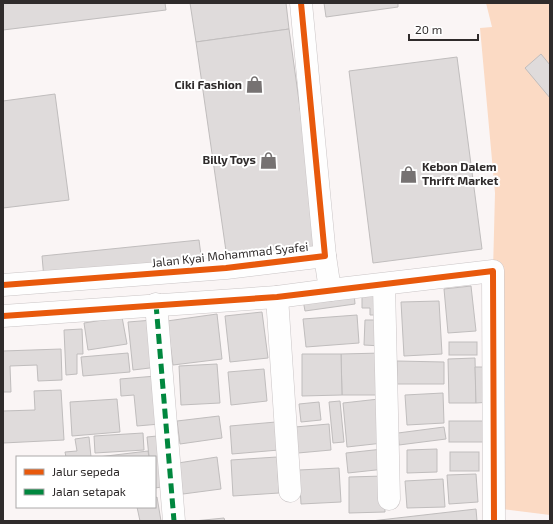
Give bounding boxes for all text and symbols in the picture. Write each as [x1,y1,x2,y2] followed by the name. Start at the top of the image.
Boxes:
[409,16,478,42] scale bar
[415,22,442,36] text: 20 m
[245,75,265,95] shop icon: Ciki Fashion
[175,77,242,91] place label: Ciki Fashion
[259,150,279,170] shop icon: Billy Toys
[202,152,256,167] place label: Billy Toys
[422,159,498,187] place label: Kebon Dalem Thrift Market
[399,164,419,184] shop icon: Kebon Dalem Thrift Market
[151,239,309,269] street label: Jalan Kyai Mohammad Syafei
[16,456,156,508] legend
[52,464,120,478] text: Jalur sepeda
[52,484,126,498] text: Jalan setapak

